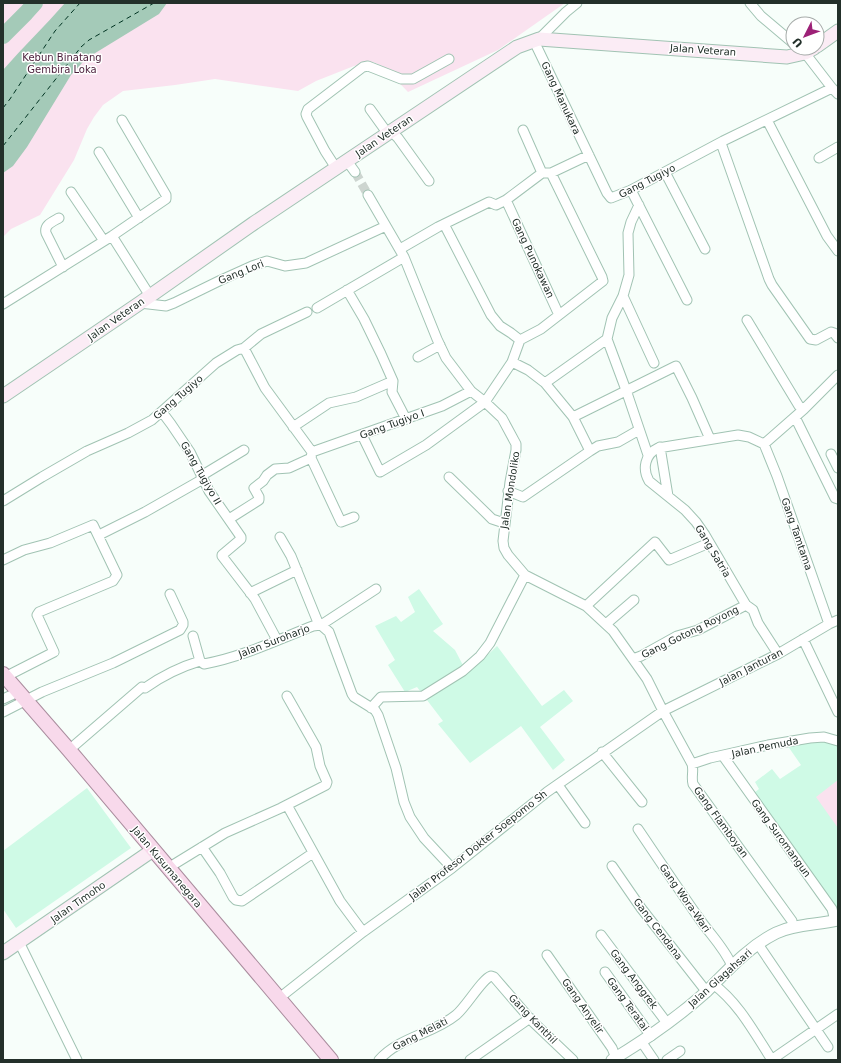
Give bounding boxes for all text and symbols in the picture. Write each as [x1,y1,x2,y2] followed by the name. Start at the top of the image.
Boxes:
[785,16,825,56] north arrow
[790,35,806,50] text: U
[669,42,736,58] street label: Jalan Veteran
[22,52,102,75] park label: Kebun Binatang Gembira Loka
[539,60,583,136] street label: Gang Manukara
[353,113,415,160] street label: Jalan Veteran
[617,162,677,200] street label: Gang Tugiyo
[510,216,556,300] street label: Gang Punokawan
[217,258,265,286] street label: Gang Lori
[85,295,146,343] street label: Jalan Veteran
[151,373,205,421] street label: Gang Tugiyo
[358,407,426,441] street label: Gang Tugiyo I
[179,440,223,506] street label: Gang Tugiyo II
[498,451,522,530] street label: Jalan Mondoliko
[779,496,815,572] street label: Gang Tamtama
[693,523,733,579] street label: Gang Satria
[640,604,740,660] street label: Gang Gotong Royong
[236,622,311,660] street label: Jalan Suroharjo
[717,646,785,688] street label: Jalan Janturan
[730,735,799,760] street label: Jalan Pemuda
[692,784,750,860] street label: Gang Flamboyan
[406,788,549,903] street label: Jalan Profesor Dokter Soepomo Sh
[749,797,813,879] street label: Gang Suromangun
[129,823,204,910] street label: Jalan Kusumanegara
[657,862,713,934] street label: Gang Wora-Wari
[48,879,108,926] street label: Jalan Timoho
[631,896,685,962] street label: Gang Cendana
[608,947,660,1011] street label: Gang Anggrek
[685,947,754,1010] street label: Jalan Glagahsari
[605,975,651,1033] street label: Gang Teratai
[560,976,607,1036] street label: Gang Anyelir
[507,992,559,1046] street label: Gang Kanthil
[391,1015,449,1053] street label: Gang Melati

